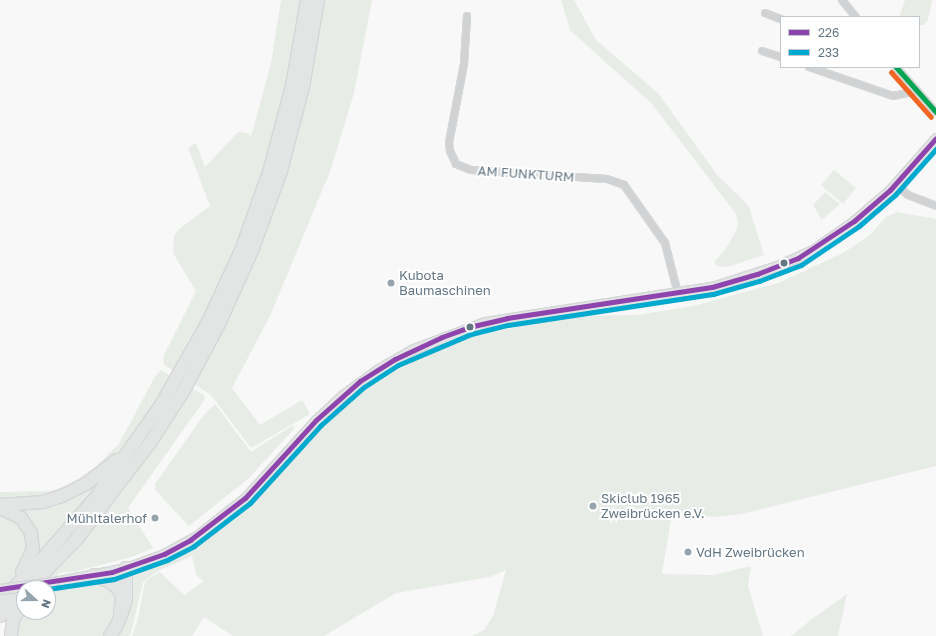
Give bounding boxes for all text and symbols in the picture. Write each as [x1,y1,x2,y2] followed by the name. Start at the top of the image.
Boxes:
[780,16,920,68] legend
[818,25,839,40] text: 226
[818,45,839,60] text: 233
[477,163,575,185] street label: AM FUNKTURM
[779,258,789,268] unlabelled marker
[399,268,491,299] place label: Kubota Baumaschinen
[386,278,396,288] marker: Kubota Baumaschinen
[465,322,475,332] unlabelled marker
[601,491,705,522] place label: Skiclub 1965 Zweibrücken e.V.
[588,501,598,511] marker: Skiclub 1965 Zweibrücken e.V.
[66,510,147,526] place label: Mühltalerhof
[150,513,160,523] marker: Mühltalerhof
[696,544,805,560] place label: VdH Zweibrücken
[683,547,693,557] marker: VdH Zweibrücken
[16,580,56,620] north arrow
[39,598,54,610] text: N

